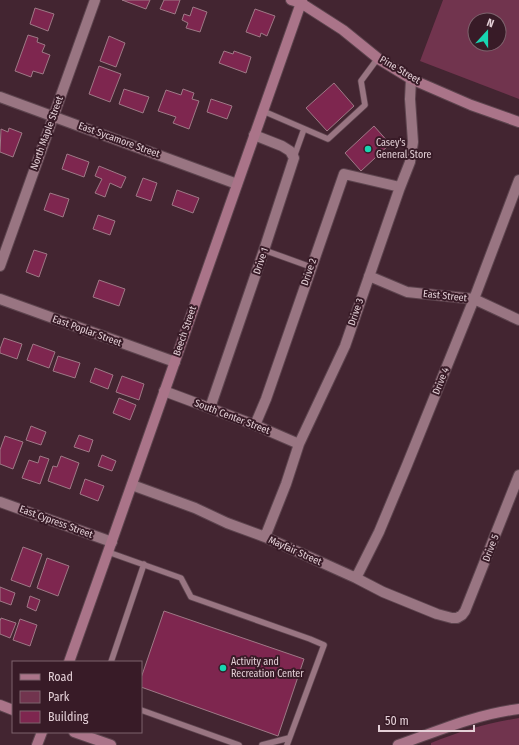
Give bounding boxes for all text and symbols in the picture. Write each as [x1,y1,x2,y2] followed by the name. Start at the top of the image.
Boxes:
[467,12,507,52] north arrow
[485,16,496,30] text: N
[378,54,423,87] street label: Pine Street
[28,94,66,171] street label: North Maple Street
[77,120,162,161] street label: East Sycamore Street
[376,137,431,161] place label: Casey's General Store
[363,144,373,154] marker: Casey's General Store
[251,246,271,276] street label: Drive 1
[299,256,319,287] street label: Drive 2
[423,288,468,304] street label: East Street
[346,296,366,327] street label: Drive 3
[171,304,199,357] street label: Beech Street
[51,313,124,349] street label: East Poplar Street
[430,365,452,396] street label: Drive 4
[193,397,272,437] street label: South Center Street
[18,503,95,541] street label: East Cypress Street
[480,532,502,563] street label: Drive 5
[267,534,324,568] street label: Mayfair Street
[231,656,304,680] place label: Activity and Recreation Center
[12,661,142,733] legend
[218,663,228,673] marker: Activity and Recreation Center
[48,670,73,684] text: Road
[48,690,70,704] text: Park
[379,707,474,733] scale bar
[48,710,89,724] text: Building
[385,714,409,728] text: 50 m

